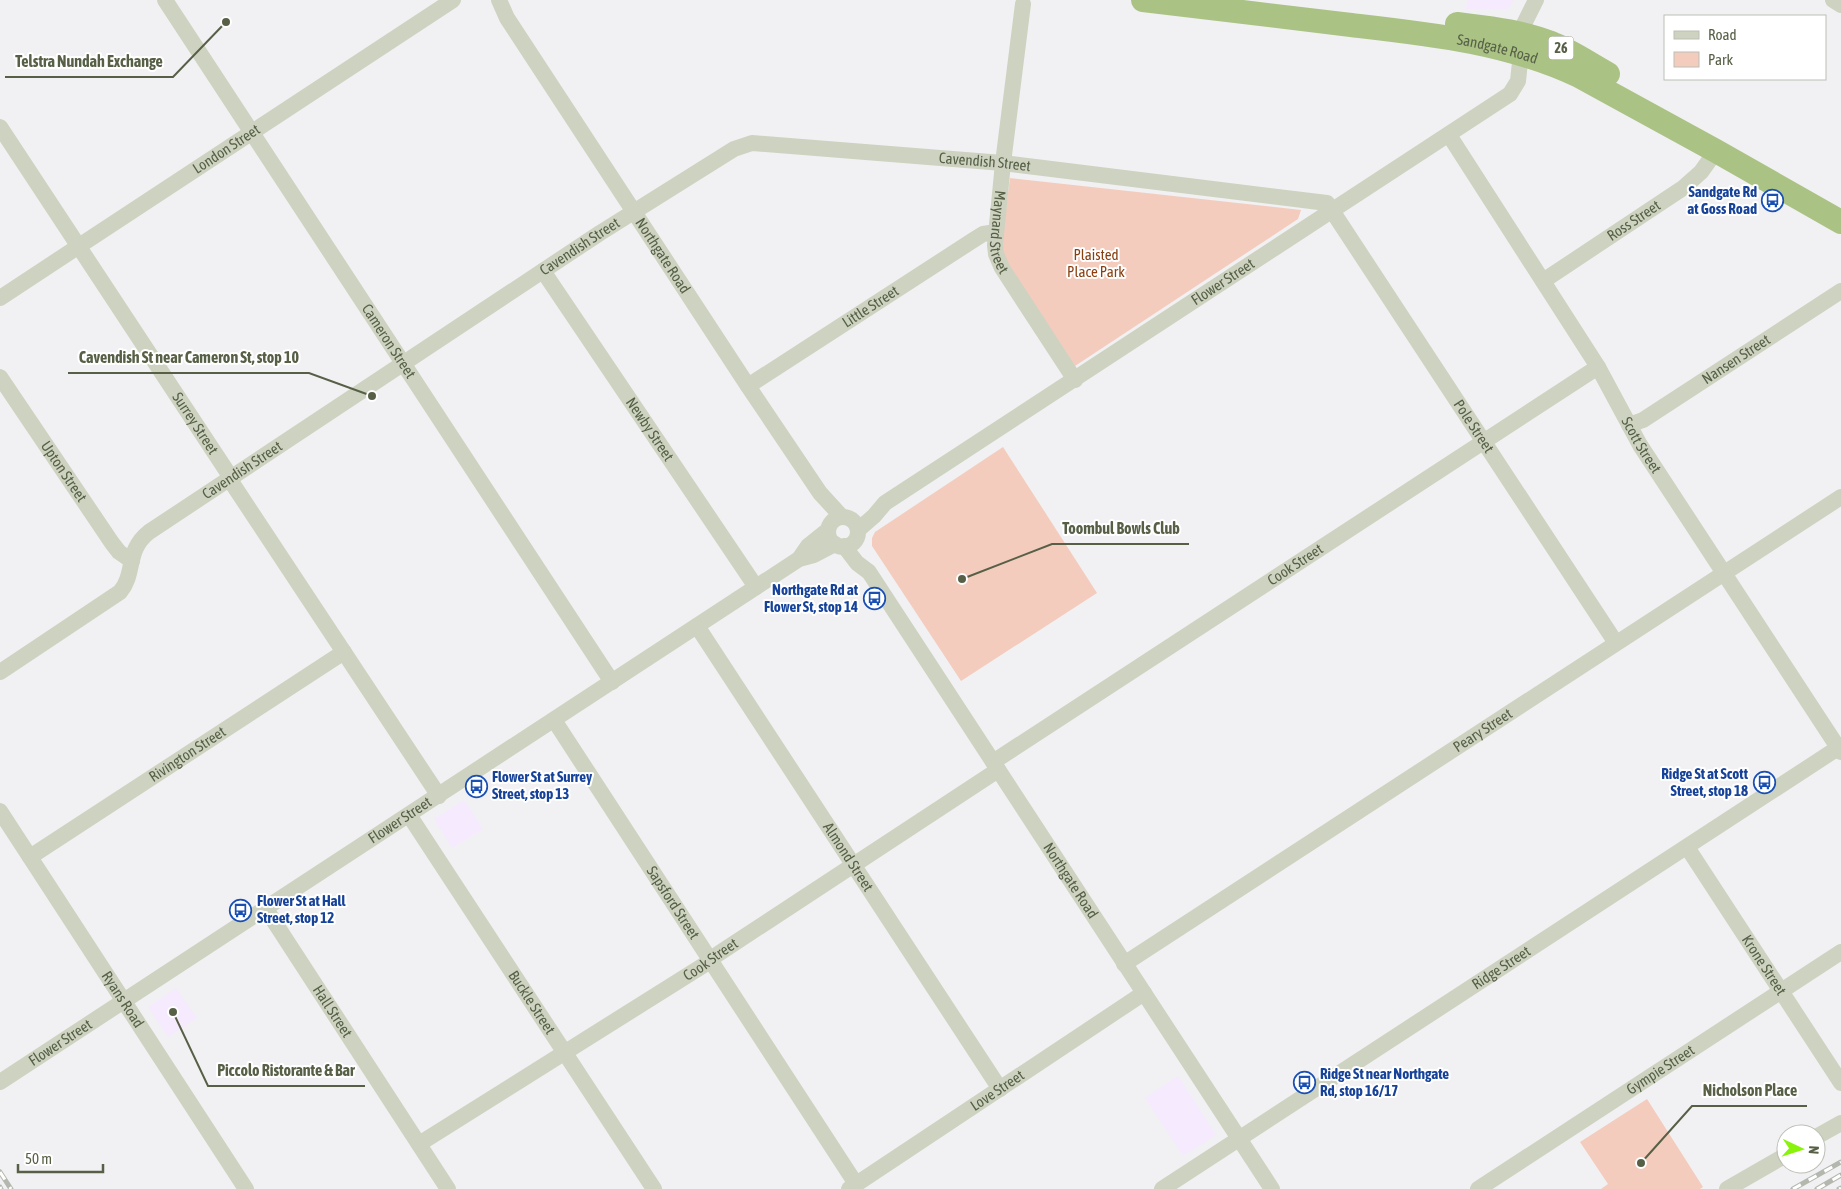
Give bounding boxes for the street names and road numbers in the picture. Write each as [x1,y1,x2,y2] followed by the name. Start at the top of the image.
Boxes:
[1456,30,1540,67] street label: Sandgate Road
[1548,36,1574,59] road number: 26
[189,120,263,177] street label: London Street
[938,149,1032,174] street label: Cavendish Street
[987,190,1012,277] street label: Maynard Street
[1604,197,1663,244] street label: Ross Street
[536,214,623,279] street label: Cavendish Street
[632,215,694,296] street label: Northgate Road
[1188,255,1257,308] street label: Flower Street
[839,282,902,331] street label: Little Street
[359,301,420,381] street label: Cameron Street
[1699,331,1773,387] street label: Nansen Street
[169,389,222,457] street label: Surrey Street
[623,394,678,464] street label: Newby Street
[1451,396,1498,456] street label: Pole Street
[1618,414,1665,476] street label: Scott Street
[199,437,285,502] street label: Cavendish Street
[38,438,91,505] street label: Upton Street
[1264,540,1326,588] street label: Cook Street
[1450,705,1515,755] street label: Peary Street
[146,723,229,785] street label: Rivington Street
[365,793,434,847] street label: Flower Street
[820,819,877,894] street label: Almond Street
[1040,839,1102,921] street label: Northgate Road
[643,863,703,942] street label: Sapsford Street
[1739,932,1790,998] street label: Krone Street
[680,934,741,984] street label: Cook Street
[1469,942,1533,992] street label: Ridge Street
[505,967,559,1037] street label: Buckle Street
[99,968,148,1031] street label: Ryans Road
[310,982,356,1040] street label: Hall Street
[25,1015,95,1069] street label: Flower Street
[1623,1041,1697,1098] street label: Gympie Street
[967,1066,1027,1114] street label: Love Street

